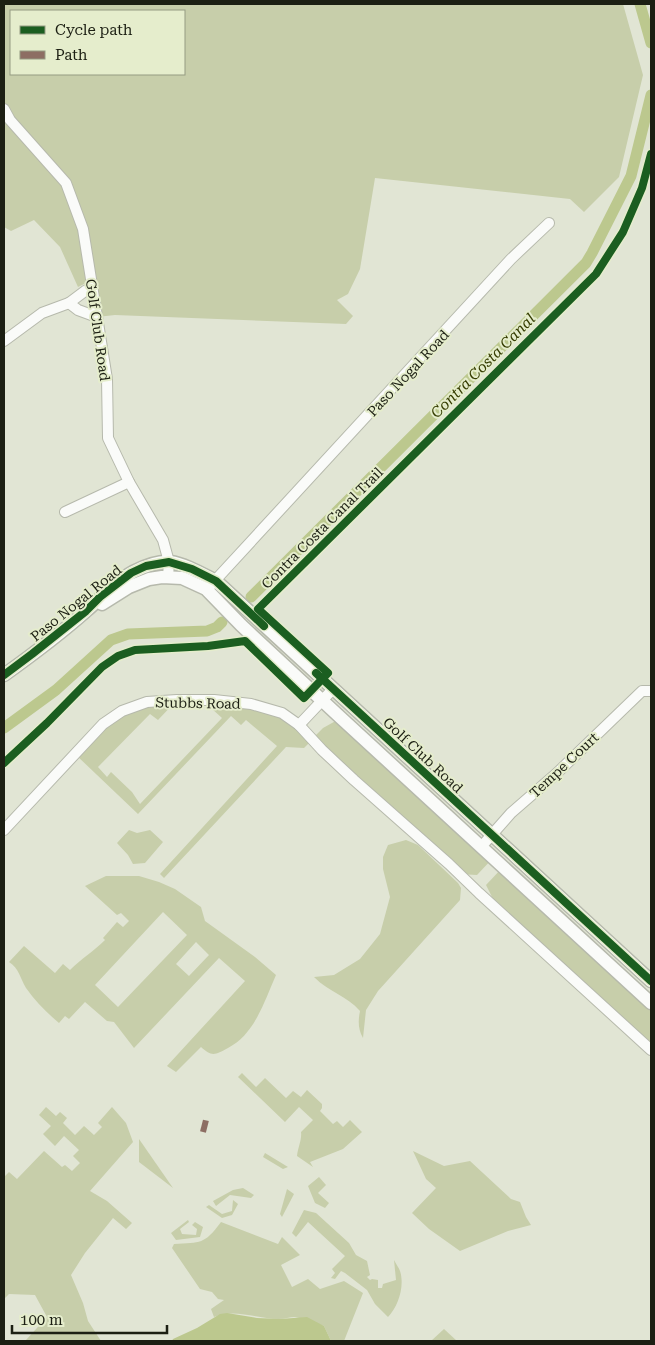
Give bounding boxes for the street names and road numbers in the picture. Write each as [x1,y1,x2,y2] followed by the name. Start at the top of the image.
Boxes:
[83,278,113,382] street label: Golf Club Road
[364,327,452,419] street label: Paso Nogal Road
[258,464,386,592] street label: Contra Costa Canal Trail
[27,561,125,644] street label: Paso Nogal Road
[155,694,241,712] street label: Stubbs Road
[380,714,466,796] street label: Golf Club Road
[526,729,602,801] street label: Tempe Court

